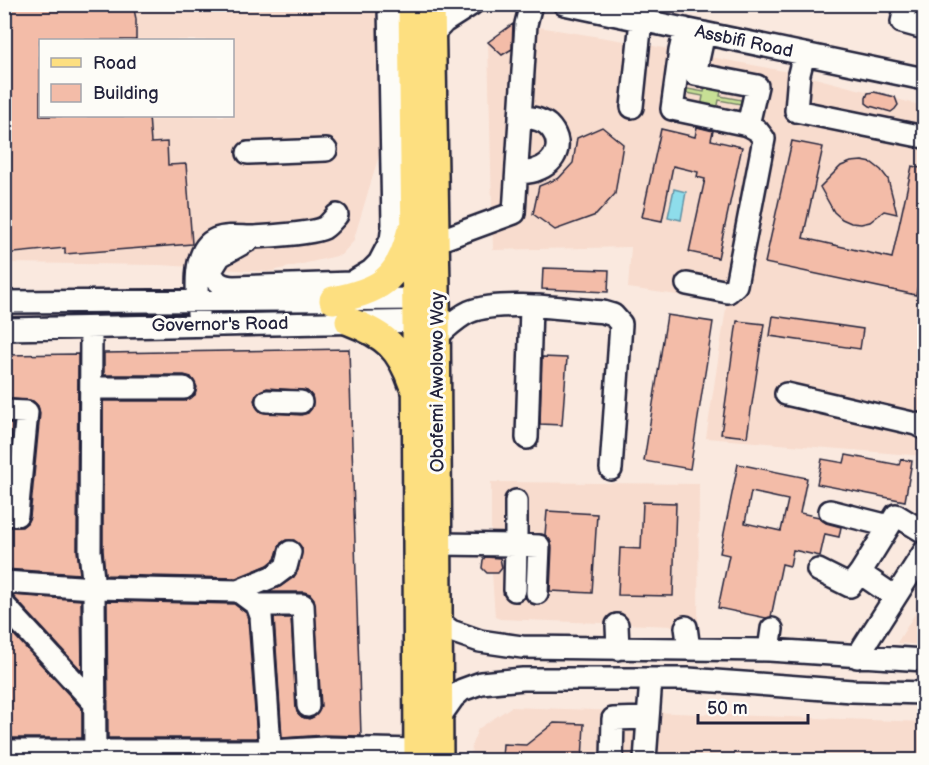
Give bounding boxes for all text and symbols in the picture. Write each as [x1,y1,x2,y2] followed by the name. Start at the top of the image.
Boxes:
[693,21,795,62] street label: Assbifi Road
[39,39,234,117] legend
[93,53,137,74] text: Road
[93,83,159,104] text: Building
[427,291,448,472] street label: Obafemi Awolowo Way
[151,313,289,336] street label: Governor's Road
[698,687,808,725] scale bar
[707,698,748,719] text: 50 m

